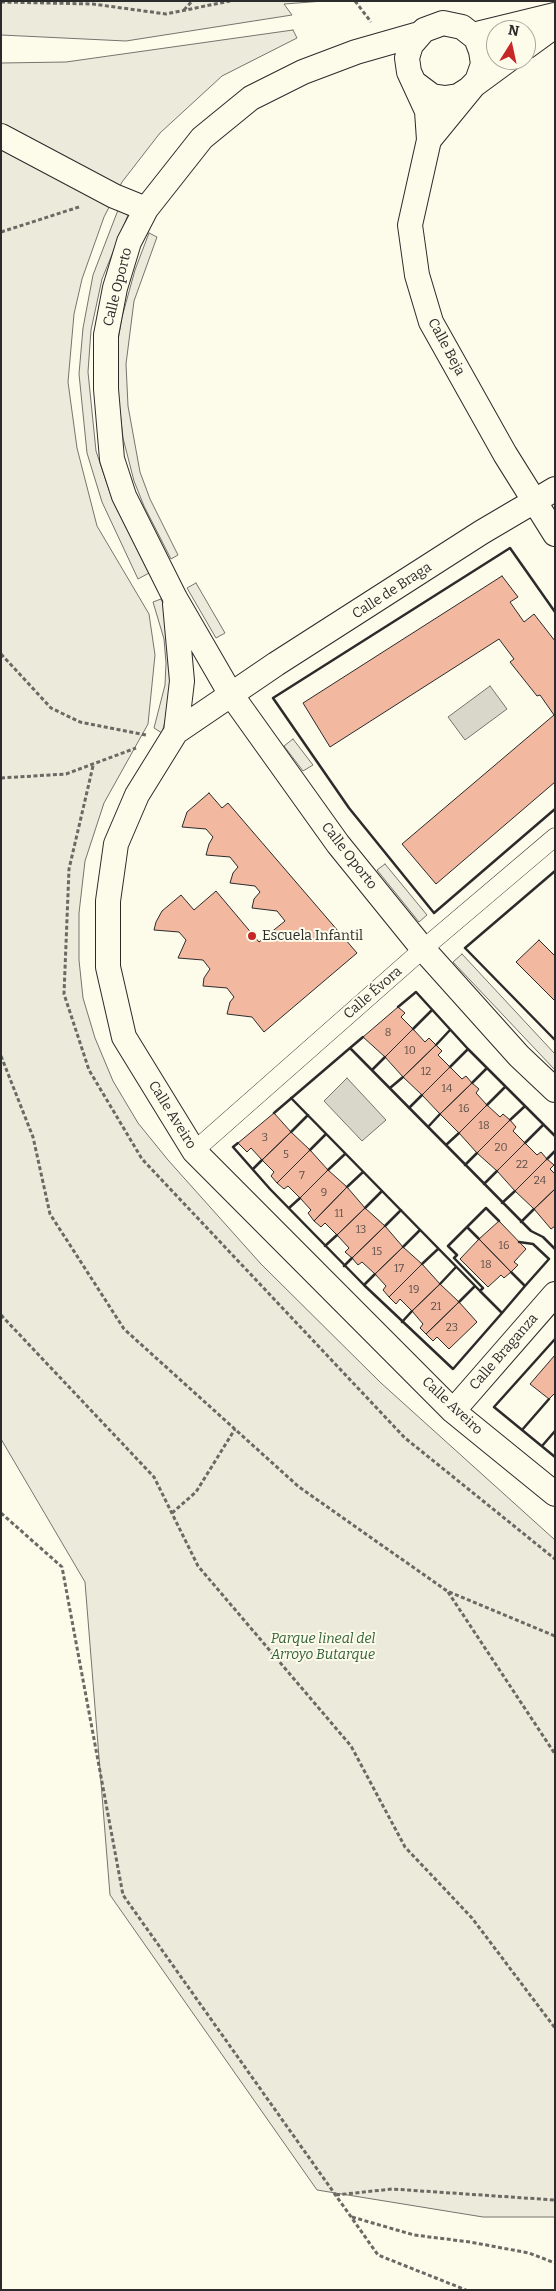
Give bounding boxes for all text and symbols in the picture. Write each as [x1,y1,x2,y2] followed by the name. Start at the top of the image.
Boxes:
[486,20,536,70] north arrow
[507,21,520,40] text: N
[100,246,136,328] street label: Calle Oporto
[424,315,468,379] street label: Calle Beja
[349,559,435,623] street label: Calle de Braga
[318,819,380,893] street label: Calle Oporto
[262,928,363,944] place label: Escuela Infantil
[246,930,258,942] marker: Escuela Infantil
[340,963,406,1023] street label: Calle Évora
[385,1026,391,1040] house number: 8
[404,1044,416,1058] house number: 10
[421,1065,431,1079] house number: 12
[144,1078,200,1152] street label: Calle Aveiro
[442,1082,452,1096] house number: 14
[459,1102,469,1116] house number: 16
[478,1119,490,1133] house number: 18
[262,1131,268,1145] house number: 3
[494,1141,508,1155] house number: 20
[283,1148,289,1162] house number: 5
[516,1158,528,1172] house number: 22
[299,1169,305,1183] house number: 7
[534,1174,546,1188] house number: 24
[321,1186,327,1200] house number: 9
[335,1207,343,1221] house number: 11
[356,1223,366,1237] house number: 13
[499,1239,509,1253] house number: 16
[372,1245,382,1259] house number: 15
[480,1258,492,1272] house number: 18
[394,1262,404,1276] house number: 17
[409,1283,419,1297] house number: 19
[431,1300,441,1314] house number: 21
[466,1310,542,1394] street label: Calle Braganza
[446,1321,458,1335] house number: 23
[418,1374,486,1438] street label: Calle Aveiro
[271,1631,375,1664] park label: Parque lineal del Arroyo Butarque

